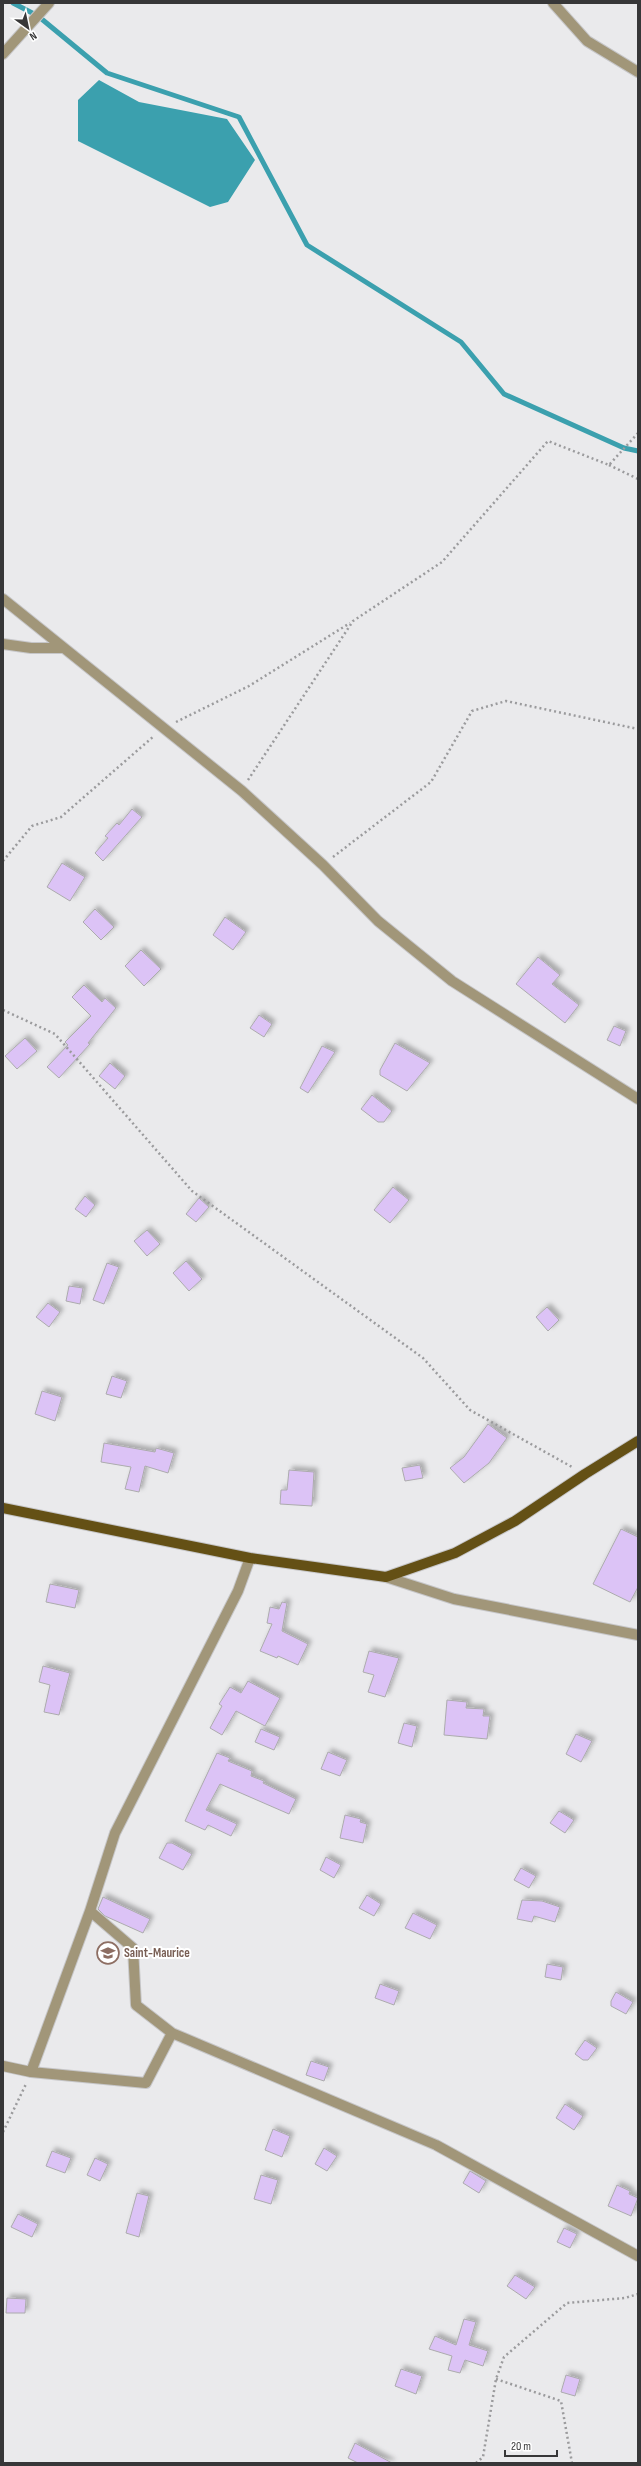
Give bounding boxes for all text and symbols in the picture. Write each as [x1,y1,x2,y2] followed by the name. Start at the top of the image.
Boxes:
[8,8,48,48] north arrow
[27,29,39,43] text: N
[95,1940,121,1966] school or university icon: Saint-Maurice
[124,1945,190,1961] place label: Saint-Maurice
[505,2432,557,2458] scale bar
[511,2439,531,2454] text: 20 m

